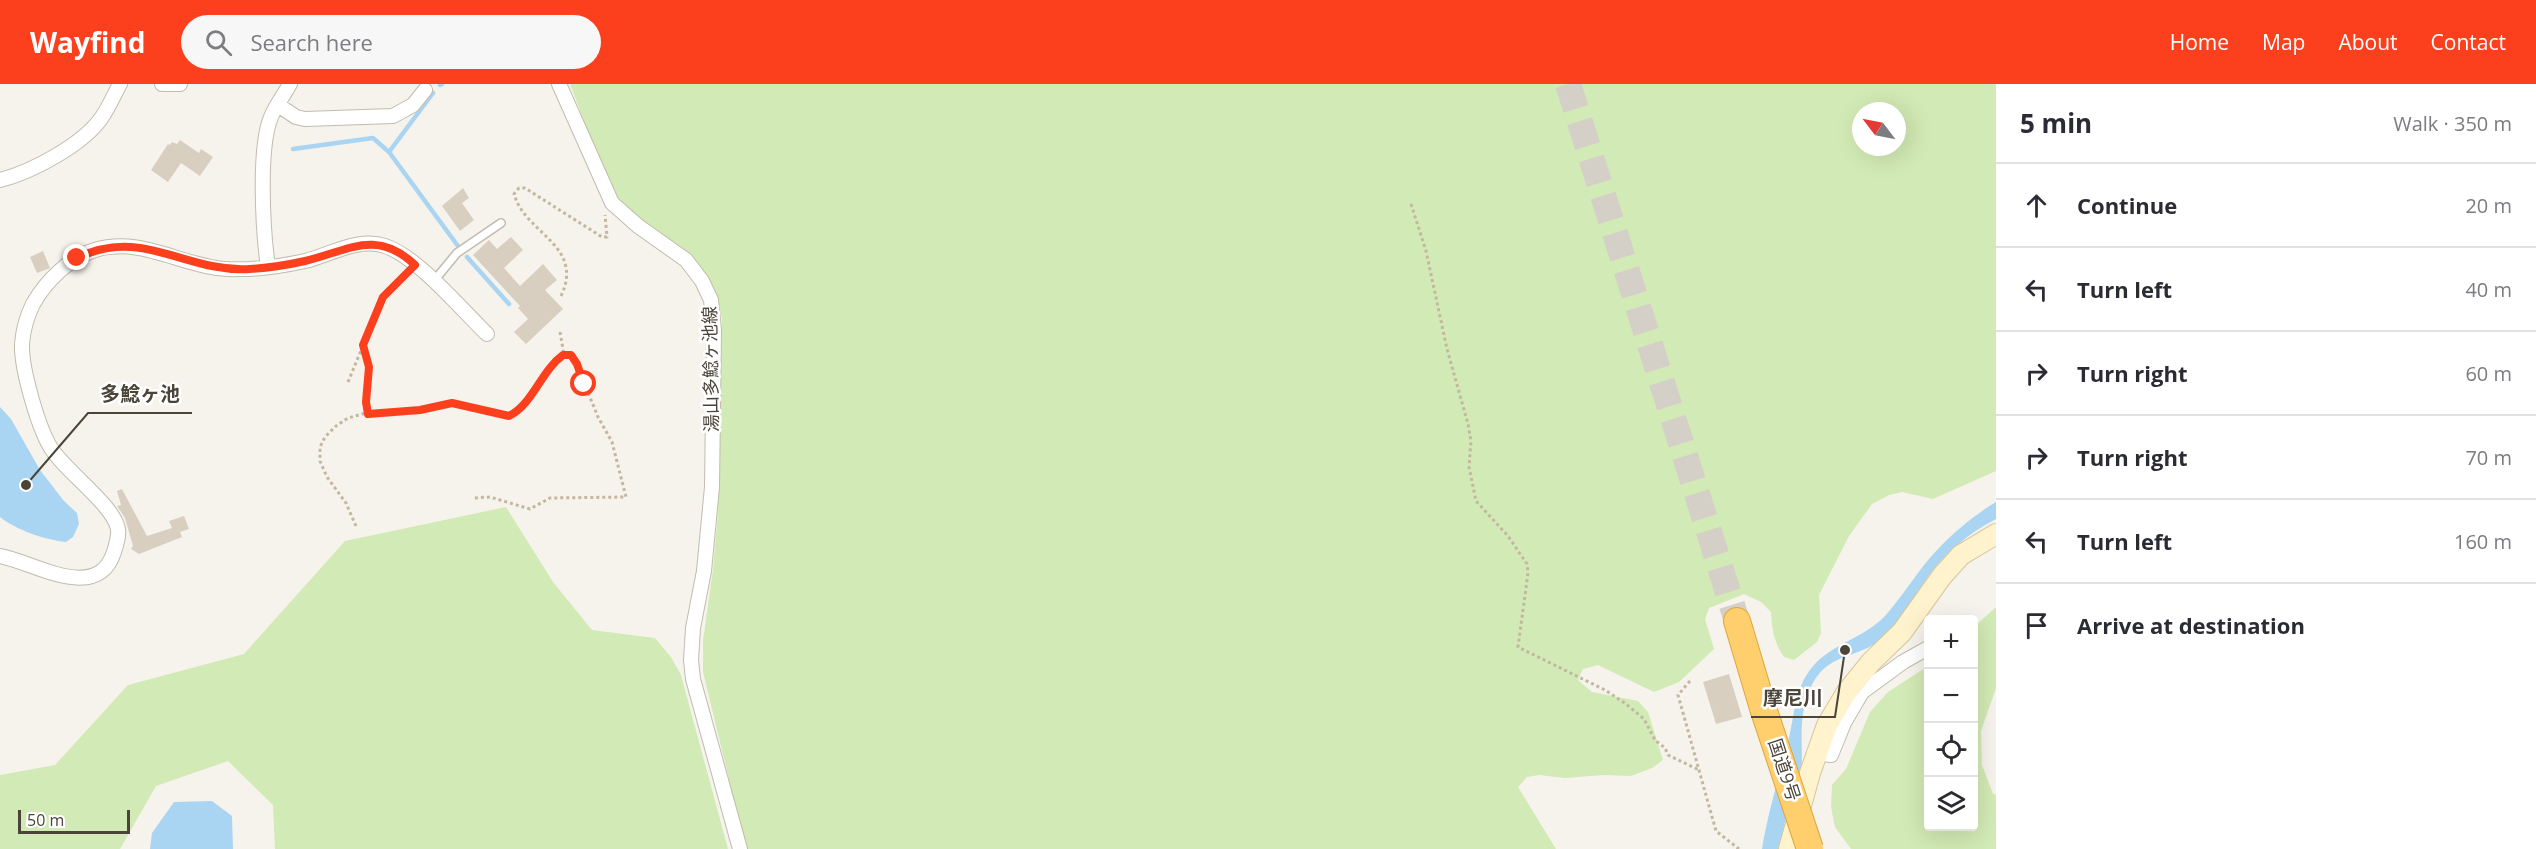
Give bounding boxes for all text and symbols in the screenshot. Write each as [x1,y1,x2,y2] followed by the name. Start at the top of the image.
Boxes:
[181,15,601,69] search box
[30,23,145,61] text: Wayfind
[202,26,235,59] icon: search
[250,27,373,57] text: Search here
[2170,28,2229,56] text: Home
[2262,28,2305,56] text: Map
[2338,28,2398,56] text: About
[2431,28,2506,56] text: Contact
[1852,102,1906,156] north arrow
[2020,105,2092,141] text: 5 min
[2393,110,2512,137] text: Walk · 350 m
[2020,189,2053,222] icon: ahead
[2077,190,2177,220] text: Continue
[2465,192,2512,219] text: 20 m
[63,244,89,270] route end
[2020,273,2053,306] icon: left
[2077,274,2172,304] text: Turn left
[2465,276,2512,303] text: 40 m
[697,306,723,432] street label: 湯山多鯰ヶ池線
[2020,357,2053,390] icon: right
[2077,358,2188,388] text: Turn right
[2465,360,2512,387] text: 60 m
[570,370,596,396] route start
[88,375,192,413] callout: 多鯰ヶ池
[100,380,180,407] text: 多鯰ヶ池
[2020,441,2053,474] icon: right
[2077,442,2188,472] text: Turn right
[2465,444,2512,471] text: 70 m
[2020,525,2053,558] icon: left
[2077,526,2172,556] text: Turn left
[2454,528,2512,555] text: 160 m
[2020,609,2053,642] icon: arrive
[2077,610,2305,640] text: Arrive at destination
[1924,615,1978,831] map controls
[1924,615,1978,669] button: +
[1924,669,1978,723] button: −
[1751,679,1835,717] callout: 摩尼川
[1763,684,1823,711] text: 摩尼川
[1924,723,1978,777] button: locate
[1764,735,1806,804] street label: 国道9号
[1924,777,1978,831] button: layers
[18,807,130,834] scale bar
[27,809,64,831] text: 50 m

